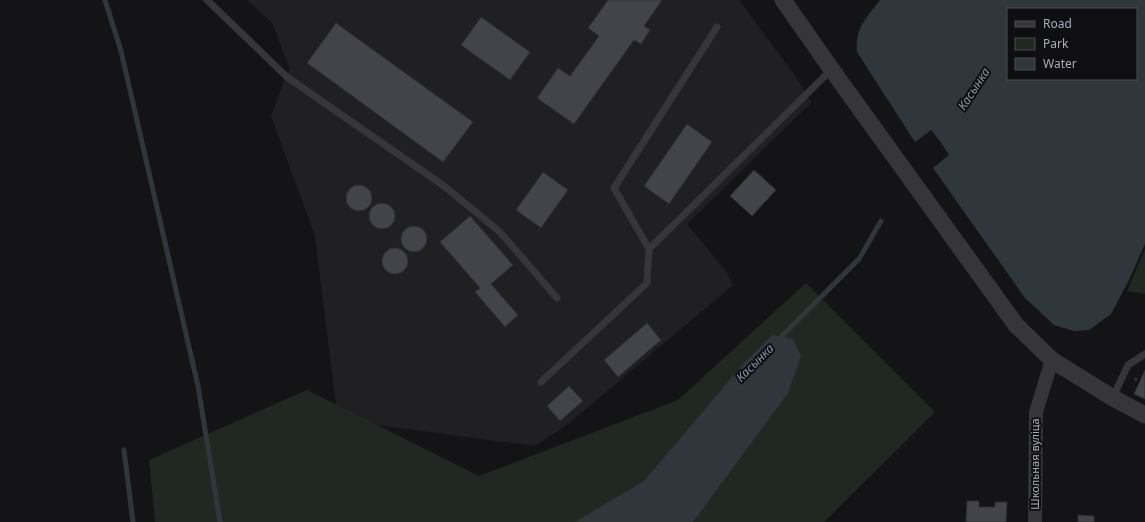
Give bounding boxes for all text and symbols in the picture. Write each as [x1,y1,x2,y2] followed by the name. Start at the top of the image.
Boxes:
[1007,8,1137,80] legend
[1043,15,1072,32] text: Road
[1043,35,1069,52] text: Park
[1043,55,1077,72] text: Water
[954,64,994,113] water label: Касынка
[732,340,777,385] water label: Касынка
[1027,418,1042,510] street label: Школьная вуліца

